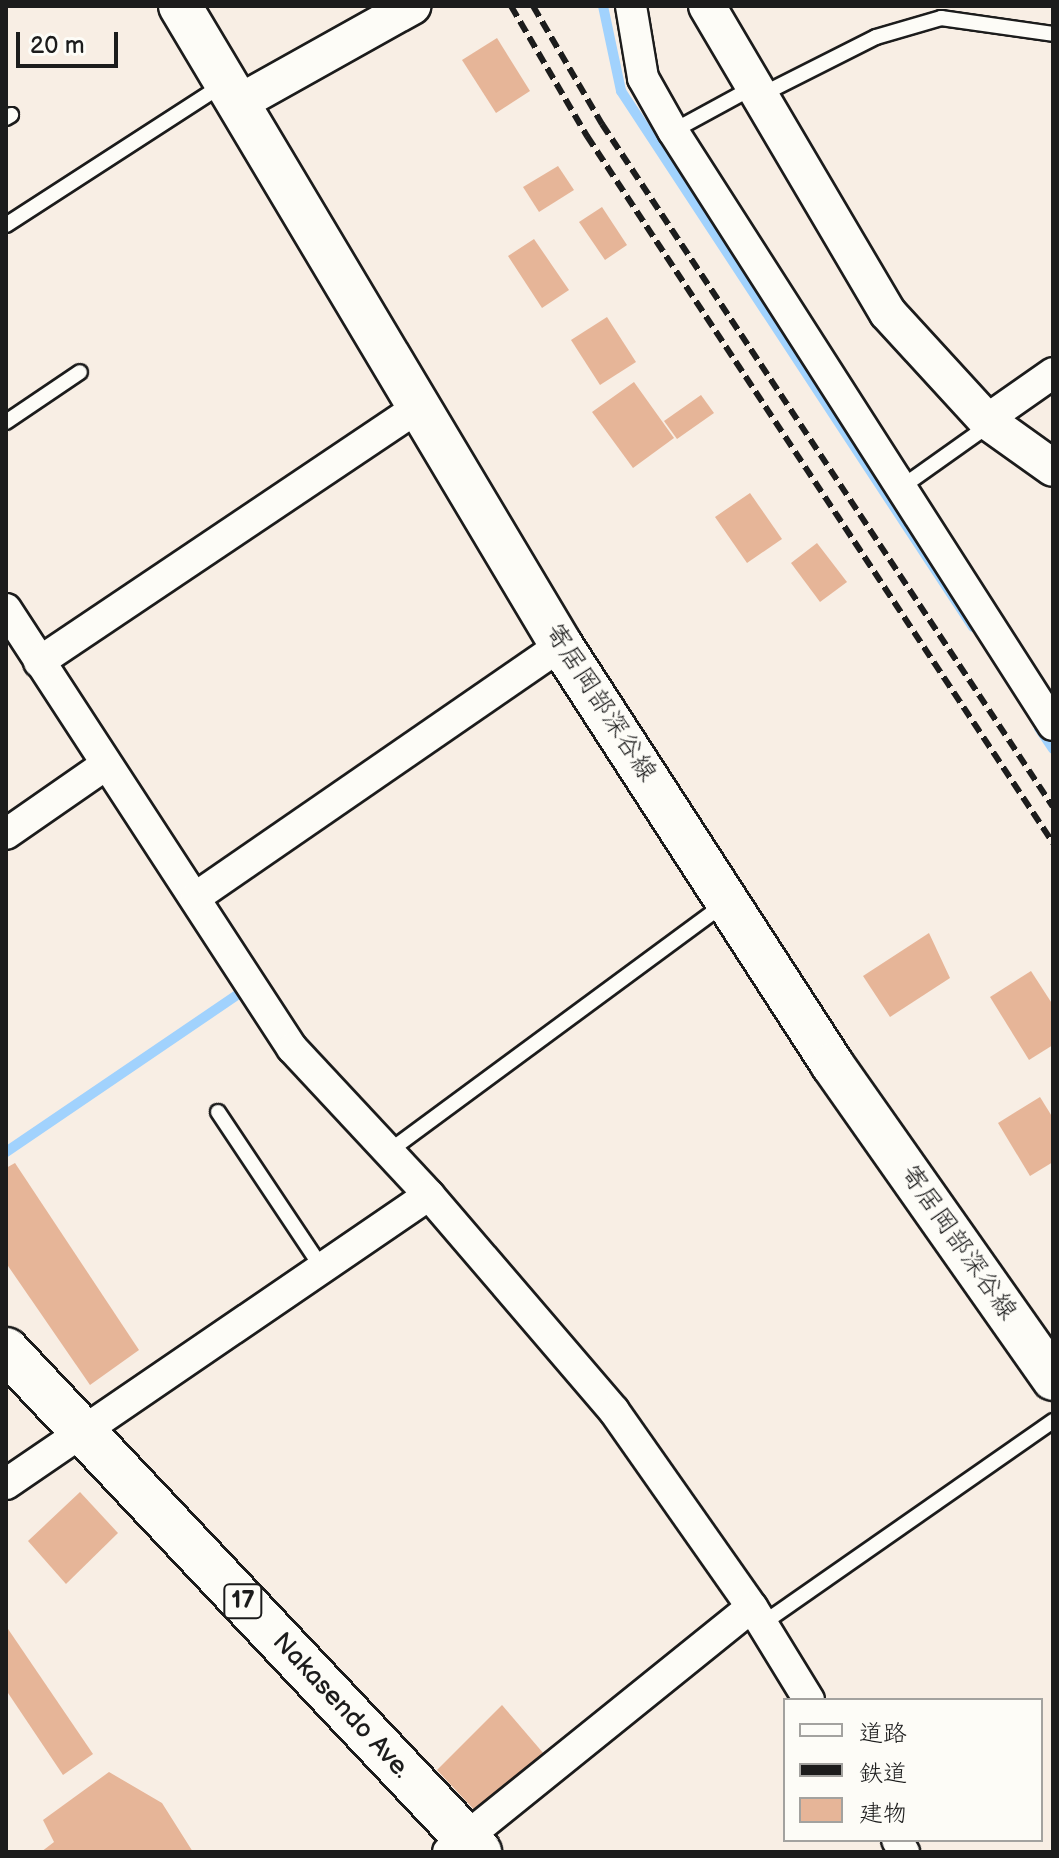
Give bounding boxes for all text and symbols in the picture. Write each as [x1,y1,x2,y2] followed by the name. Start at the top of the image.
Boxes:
[20,16,122,66] scale bar
[30,31,85,60] text: 20 m
[537,618,663,788] street label: 寄居岡部深谷線
[893,1160,1023,1326] street label: 寄居岡部深谷線
[223,1581,263,1621] road number: 17
[266,1627,416,1785] street label: Nakasendo Ave.
[783,1698,1043,1842] legend
[859,1719,907,1748] text: 道路
[859,1759,907,1788] text: 鉄道
[859,1799,907,1828] text: 建物

